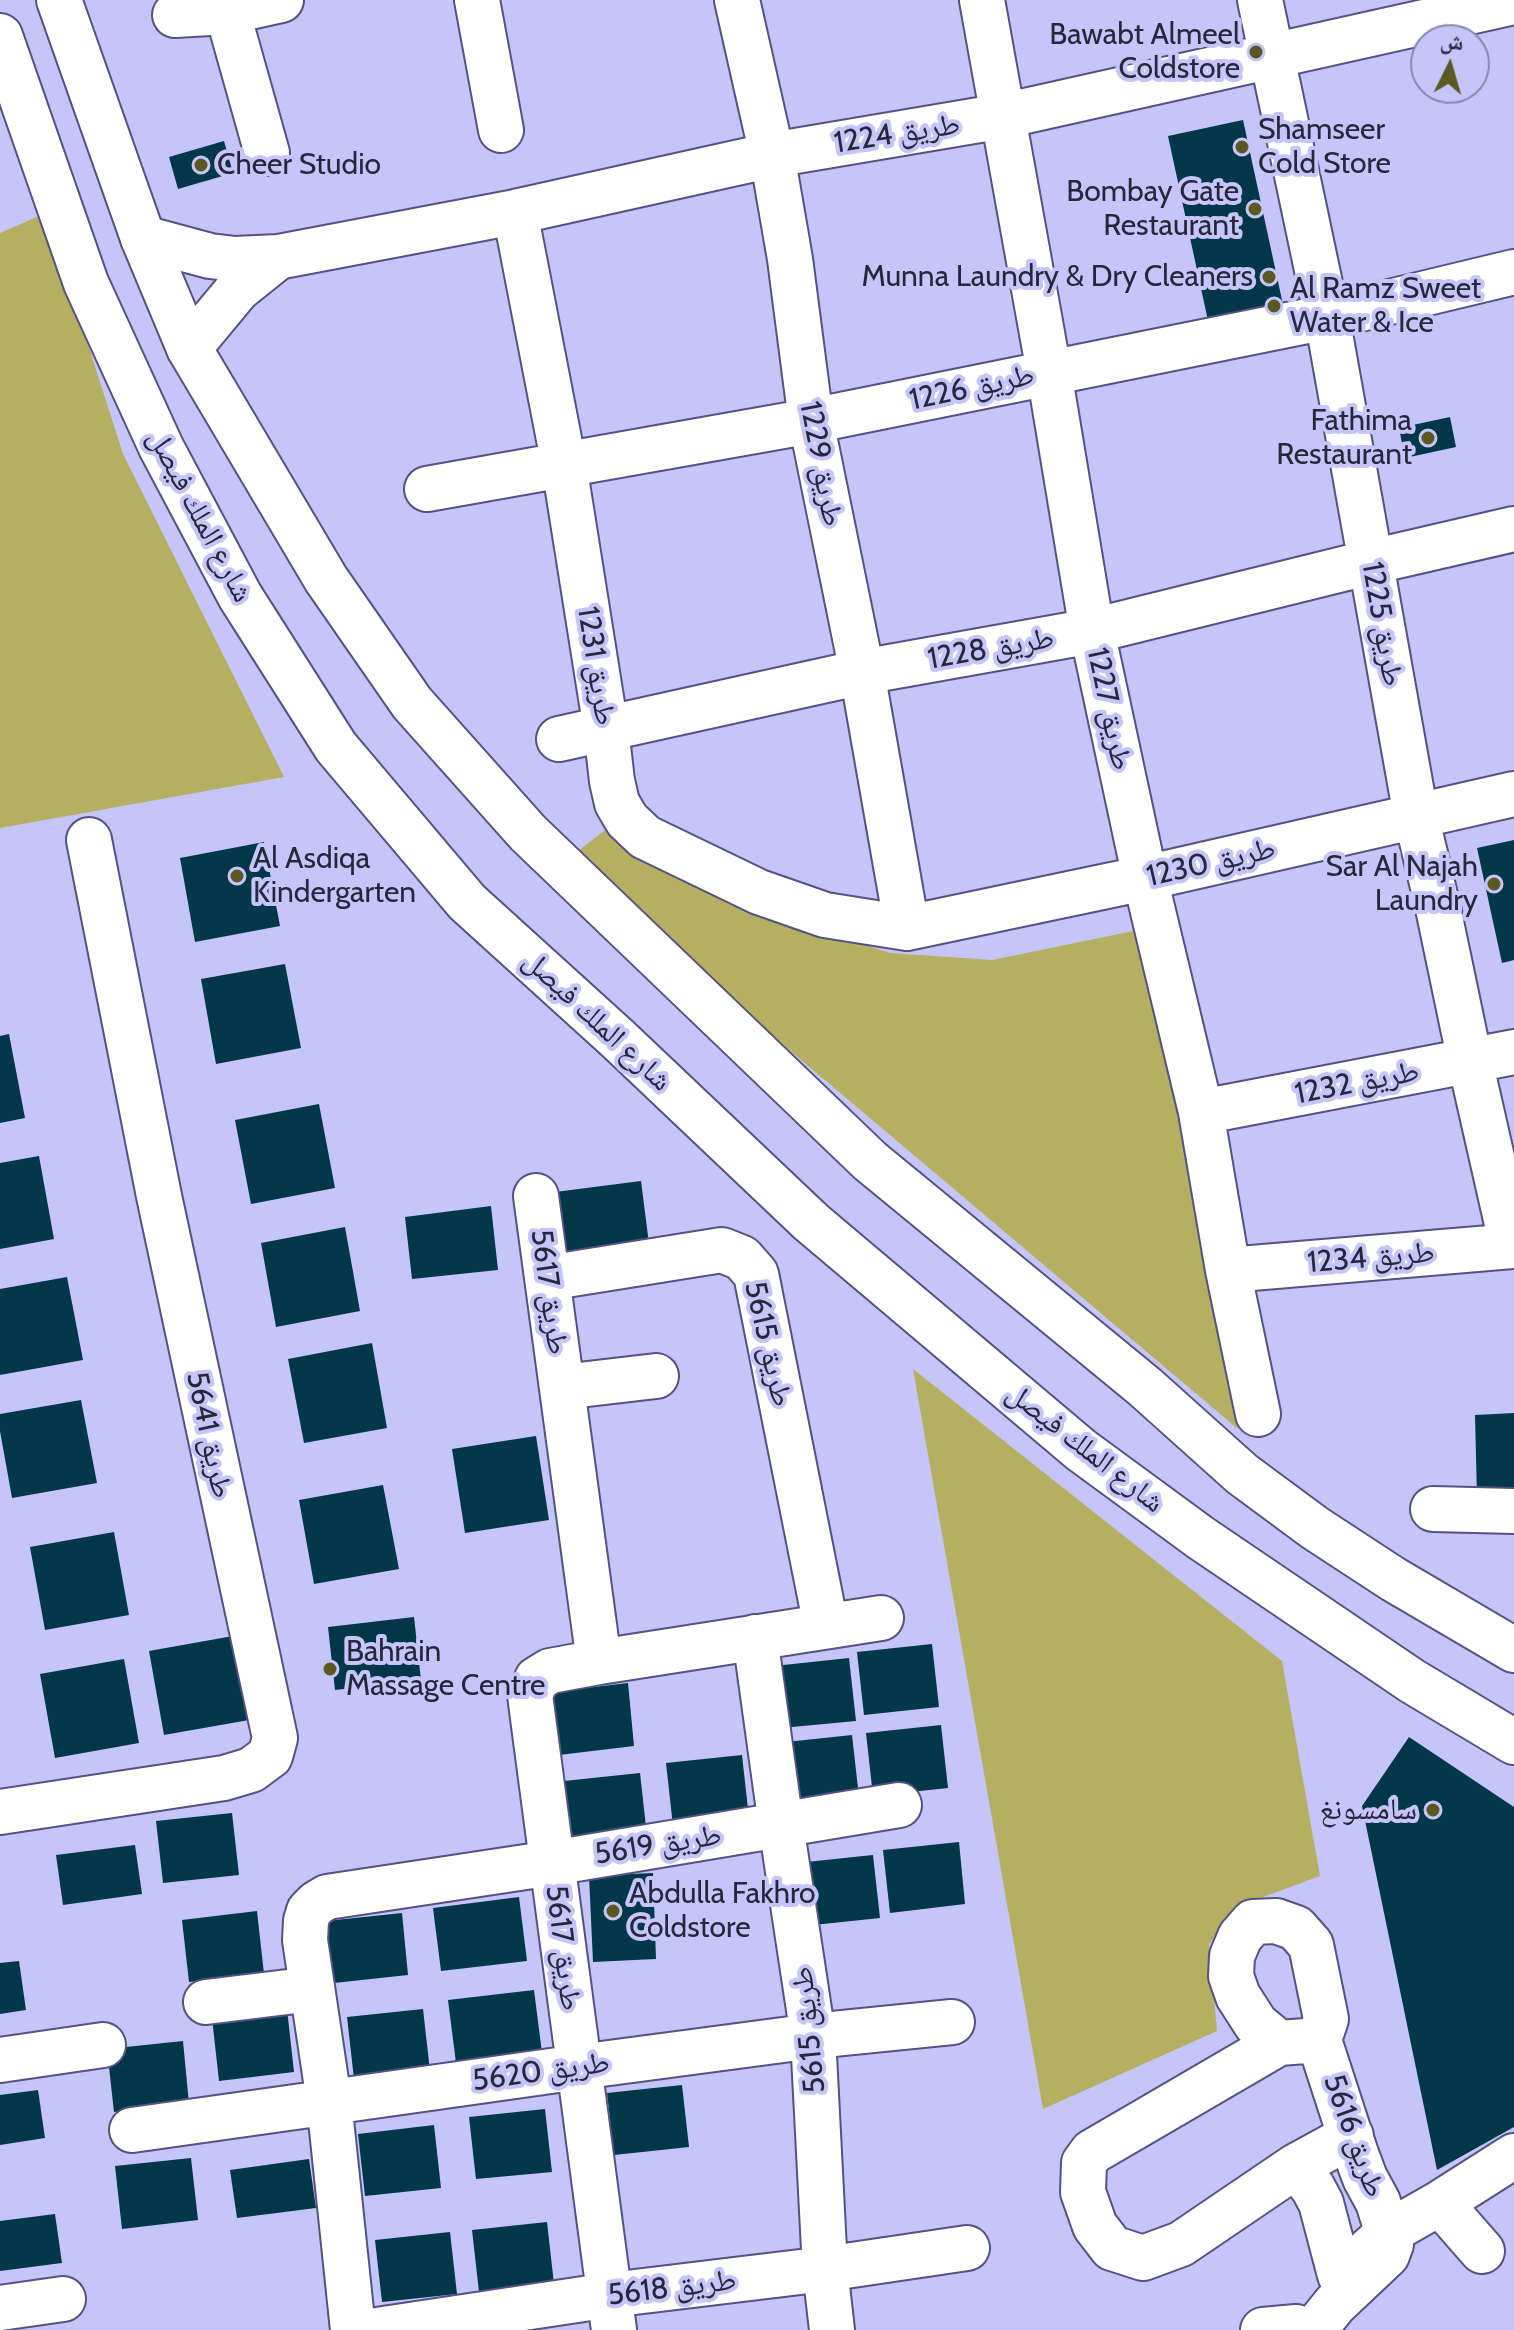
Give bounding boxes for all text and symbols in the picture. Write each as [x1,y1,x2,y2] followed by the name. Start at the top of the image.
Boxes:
[1049,17,1240,88] place label: Bawabt Almeel Coldstore
[1410,24,1490,104] north arrow
[1439,27,1465,56] text: ش
[1247,43,1265,61] marker: Bawabt Almeel Coldstore
[832,106,962,162] street label: طريق 1224
[1258,112,1391,182] place label: Shamseer Cold Store
[1233,138,1251,156] marker: Shamseer Cold Store
[217,147,381,183] place label: Cheer Studio
[192,156,210,174] marker: Cheer Studio
[1066,174,1239,244] place label: Bombay Gate Restaurant
[1246,200,1264,218] marker: Bombay Gate Restaurant
[861,259,1253,295] place label: Munna Laundry & Dry Cleaners
[1260,268,1278,286] marker: Munna Laundry & Dry Cleaners
[1290,271,1481,342] place label: Al Ramz Sweet Water & Ice
[1265,297,1283,315] marker: Al Ramz Sweet Water & Ice
[906,357,1038,419] street label: طريق 1226
[791,398,851,530] street label: طريق 1229
[1276,403,1412,474] place label: Fathima Restaurant
[139,424,261,608] street label: شارع الملك فيصل
[1419,429,1437,447] marker: Fathima Restaurant
[1353,559,1411,689] street label: طريق 1225
[569,604,623,728] street label: طريق 1231
[925,620,1057,678] street label: طريق 1228
[1078,644,1140,774] street label: طريق 1227
[1143,831,1279,895] street label: طريق 1230
[253,841,416,912] place label: Al Asdiqa Kindergarten
[1326,849,1478,920] place label: Sar Al Najah Laundry
[228,867,246,885] marker: Al Asdiqa Kindergarten
[1485,875,1503,893] marker: Sar Al Najah Laundry
[515,943,679,1099] street label: شارع الملك فيصل
[1292,1053,1422,1113] street label: طريق 1232
[522,1227,576,1357] street label: طريق 5617
[1306,1235,1436,1281] street label: طريق 1234
[736,1278,800,1410] street label: طريق 5615
[178,1368,240,1502] street label: طريق 5641
[999,1375,1171,1521] street label: شارع الملك فيصل
[346,1634,545,1704] place label: Bahrain Massage Centre
[321,1660,339,1678] marker: Bahrain Massage Centre
[1320,1792,1417,1828] place label: سامسونغ
[1424,1801,1442,1819] marker: سامسونغ
[592,1817,724,1873] street label: طريق 5619
[629,1876,815,1946] place label: Abdulla Fakhro Coldstore
[537,1883,589,2013] street label: طريق 5617
[604,1902,622,1920] marker: Abdulla Fakhro Coldstore
[784,1965,834,2095] street label: طريق 5615
[470,2045,612,2099] street label: طريق 5620
[1315,2070,1393,2202] street label: طريق 5616
[606,2262,738,2314] street label: طريق 5618

